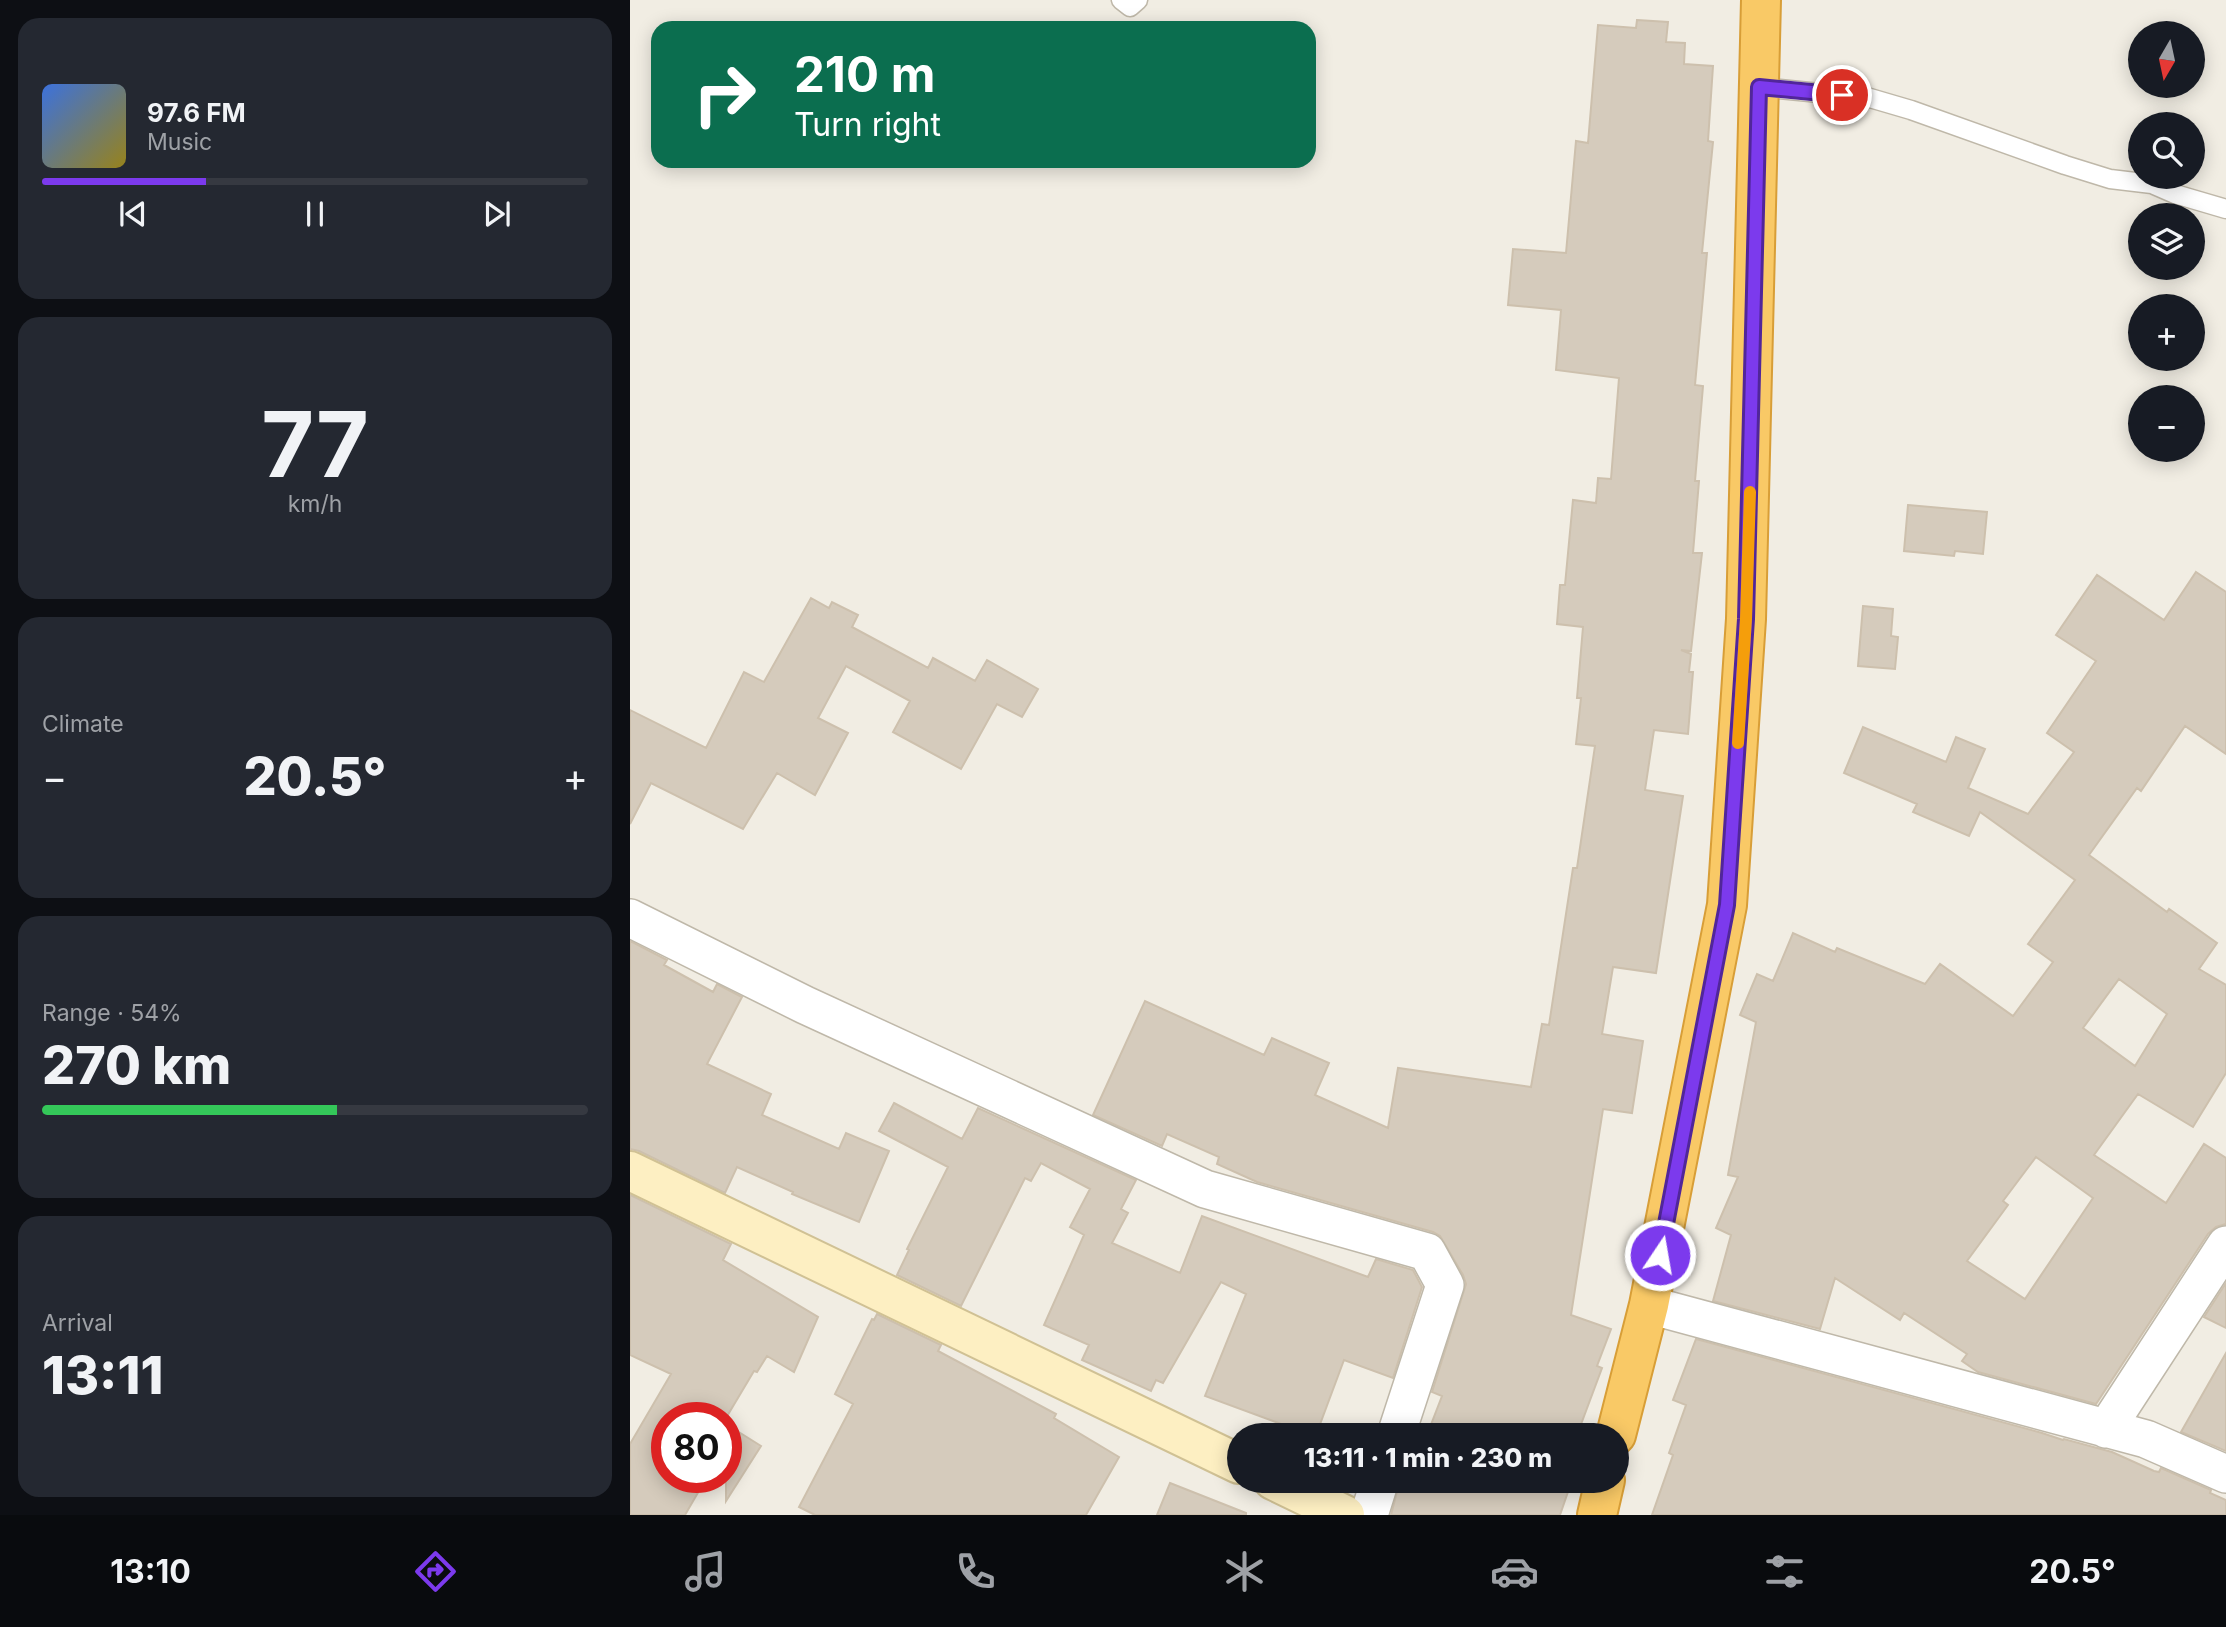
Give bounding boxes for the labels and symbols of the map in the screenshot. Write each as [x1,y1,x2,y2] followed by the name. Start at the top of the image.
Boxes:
[2128,21,2205,98] north arrow
[1812,65,1872,125] pin
[1623,1218,1697,1292] position arrow
[651,1402,742,1493] speed limit sign: 80

